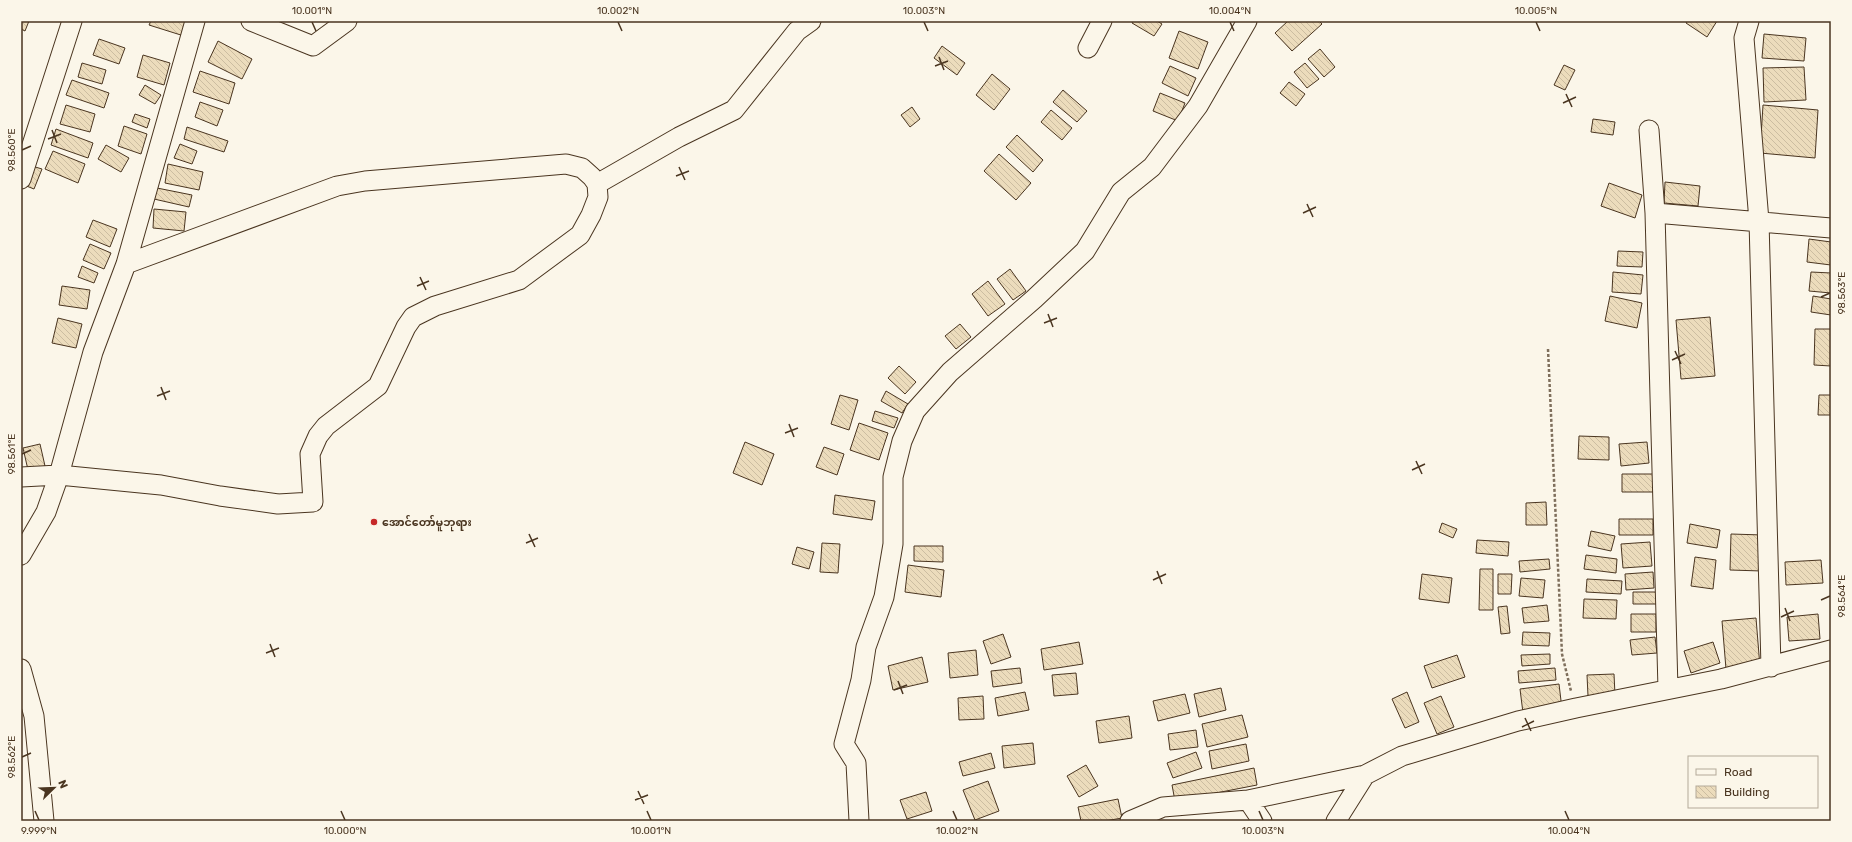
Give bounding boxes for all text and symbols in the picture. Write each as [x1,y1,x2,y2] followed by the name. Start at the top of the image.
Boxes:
[292,5,332,17] text: 10.001°N
[597,5,639,17] text: 10.002°N
[903,5,945,17] text: 10.003°N
[1209,5,1251,17] text: 10.004°N
[1515,5,1557,17] text: 10.005°N
[6,129,18,171] text: 98.560°E
[1836,272,1848,314] text: 98.563°E
[6,434,18,474] text: 98.561°E
[382,515,472,532] place label: အောင်တော်မူဘုရား
[369,517,379,527] marker: အောင်တော်မူဘုရား
[1836,575,1848,617] text: 98.564°E
[6,736,18,778] text: 98.562°E
[1688,756,1818,808] legend
[1724,765,1752,779] text: Road
[34,768,74,808] north arrow
[55,778,70,791] text: N
[1724,785,1770,799] text: Building
[21,825,57,837] text: 9.999°N
[324,825,366,837] text: 10.000°N
[631,825,671,837] text: 10.001°N
[936,825,978,837] text: 10.002°N
[1242,825,1284,837] text: 10.003°N
[1548,825,1590,837] text: 10.004°N

